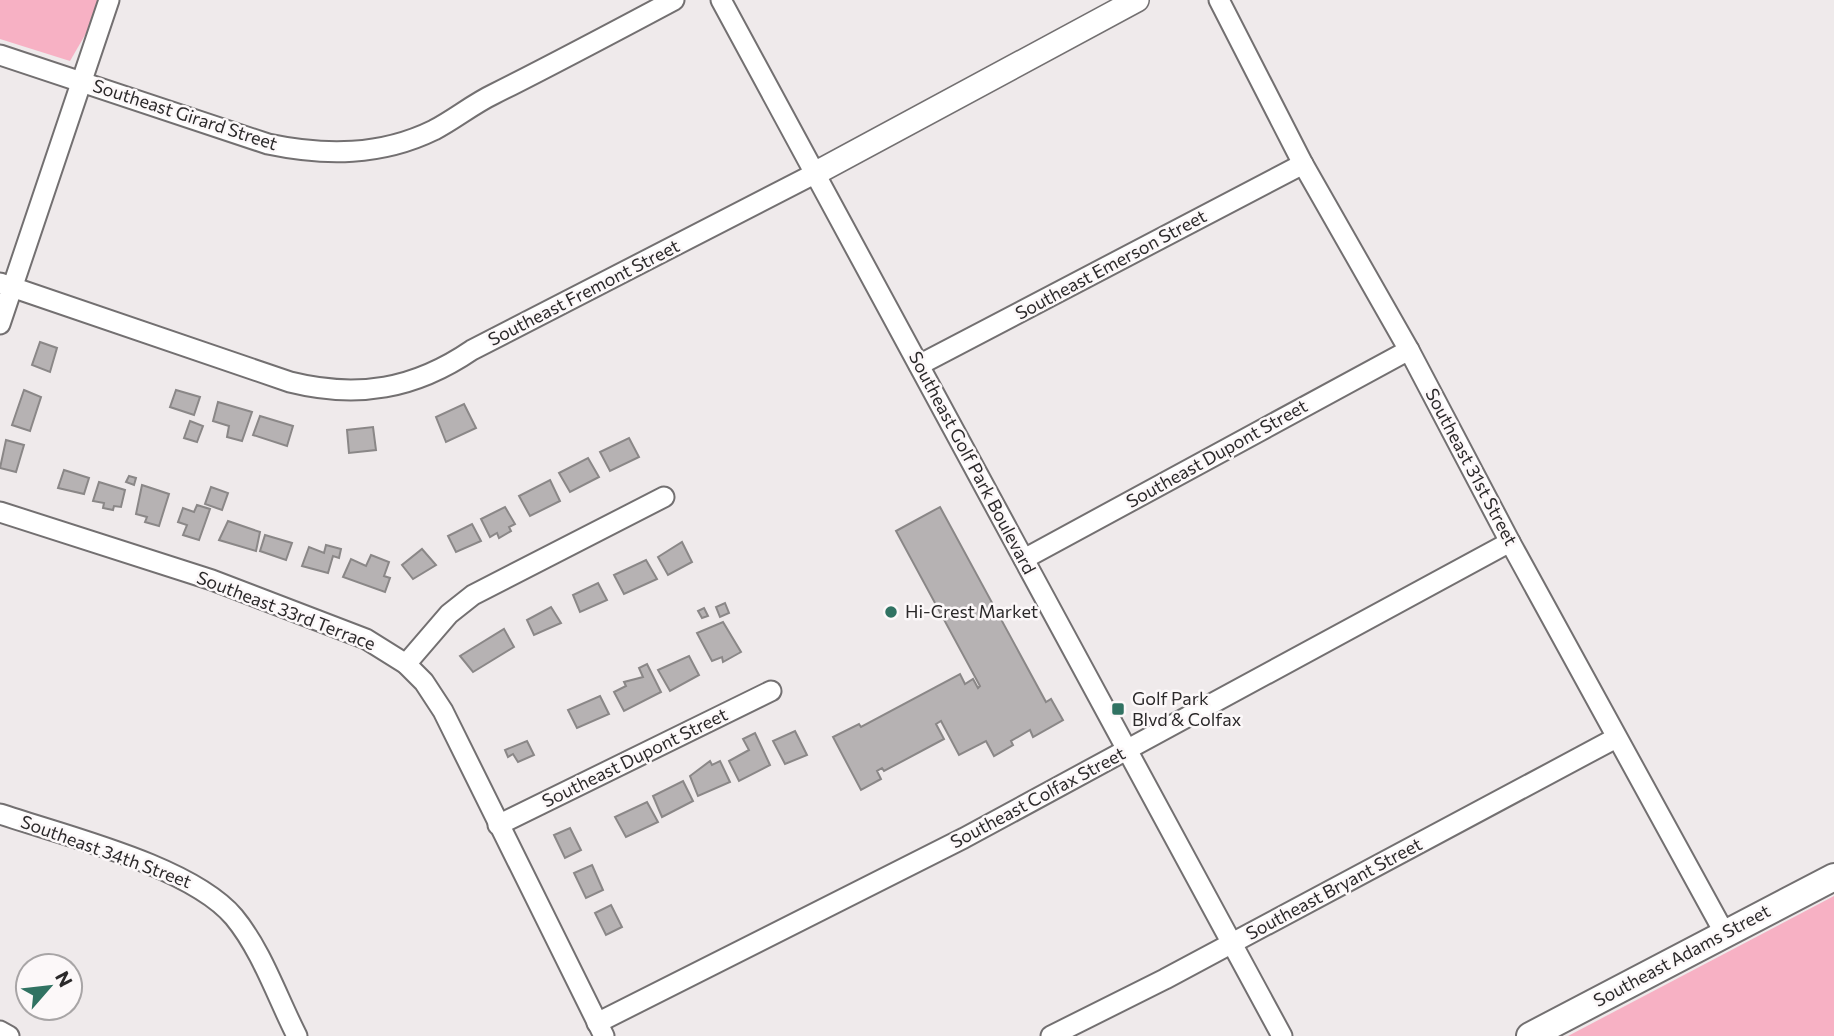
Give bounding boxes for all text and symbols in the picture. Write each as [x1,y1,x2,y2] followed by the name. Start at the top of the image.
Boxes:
[90,74,280,154] street label: Southeast Girard Street
[1011,204,1210,324] street label: Southeast Emerson Street
[484,234,683,350] street label: Southeast Fremont Street
[905,347,1041,578] street label: Southeast Golf Park Boulevard
[1421,384,1523,549] street label: Southeast 31st Street
[1122,394,1311,512] street label: Southeast Dupont Street
[194,566,379,654] street label: Southeast 33rd Terrace
[905,600,1038,622] place label: Hi-Crest Market
[883,604,899,620] marker: Hi-Crest Market
[1132,687,1242,730] place label: Golf Park Blvd & Colfax
[1110,701,1126,717] marker: Golf Park Blvd & Colfax
[538,703,731,812] street label: Southeast Dupont Street
[946,742,1129,853] street label: Southeast Colfax Street
[18,810,195,892] street label: Southeast 34th Street
[1242,832,1425,944] street label: Southeast Bryant Street
[1589,899,1774,1011] street label: Southeast Adams Street
[14,952,84,1022] north arrow
[51,967,78,990] text: N

